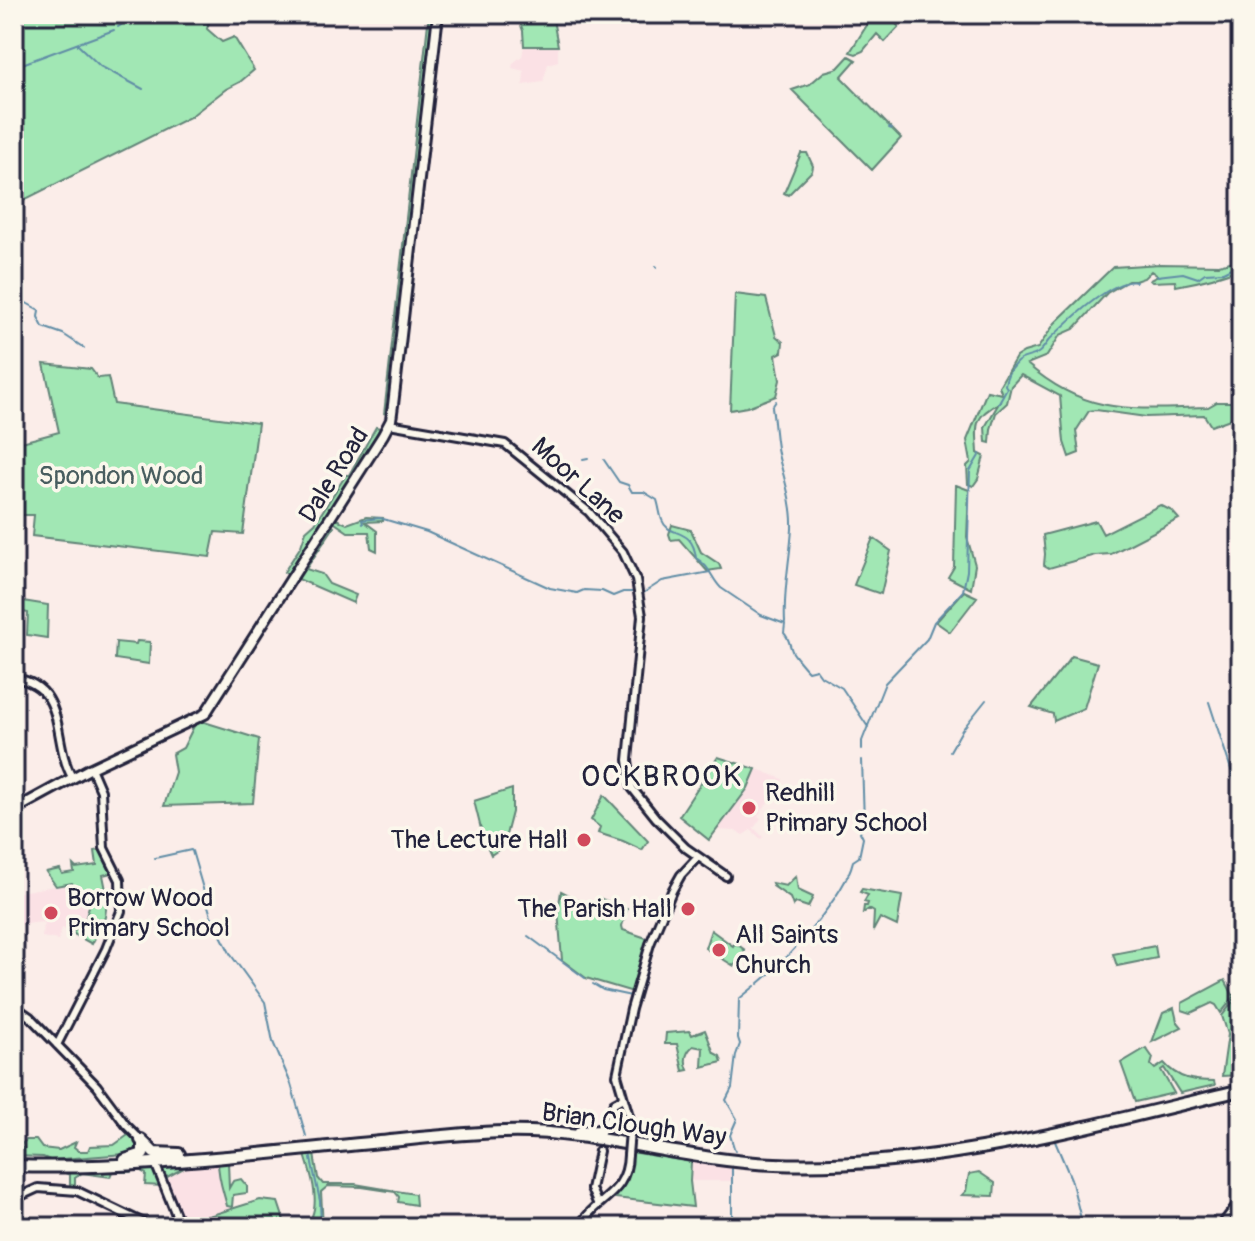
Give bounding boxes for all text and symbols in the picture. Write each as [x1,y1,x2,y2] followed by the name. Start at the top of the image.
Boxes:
[292,421,376,529] street label: Dale Road
[525,431,632,532] street label: Moor Lane
[38,460,204,492] park label: Spondon Wood
[581,758,743,795] district label: OCKBROOK
[765,777,928,839] place label: Redhill Primary School
[740,799,758,817] marker: Redhill Primary School
[391,824,568,856] place label: The Lecture Hall
[575,831,593,849] marker: The Lecture Hall
[67,882,230,944] place label: Borrow Wood Primary School
[517,893,672,925] place label: The Parish Hall
[679,900,697,918] marker: The Parish Hall
[42,904,60,922] marker: Borrow Wood Primary School
[735,919,838,981] place label: All Saints Church
[710,941,728,959] marker: All Saints Church
[540,1096,728,1154] street label: Brian Clough Way

